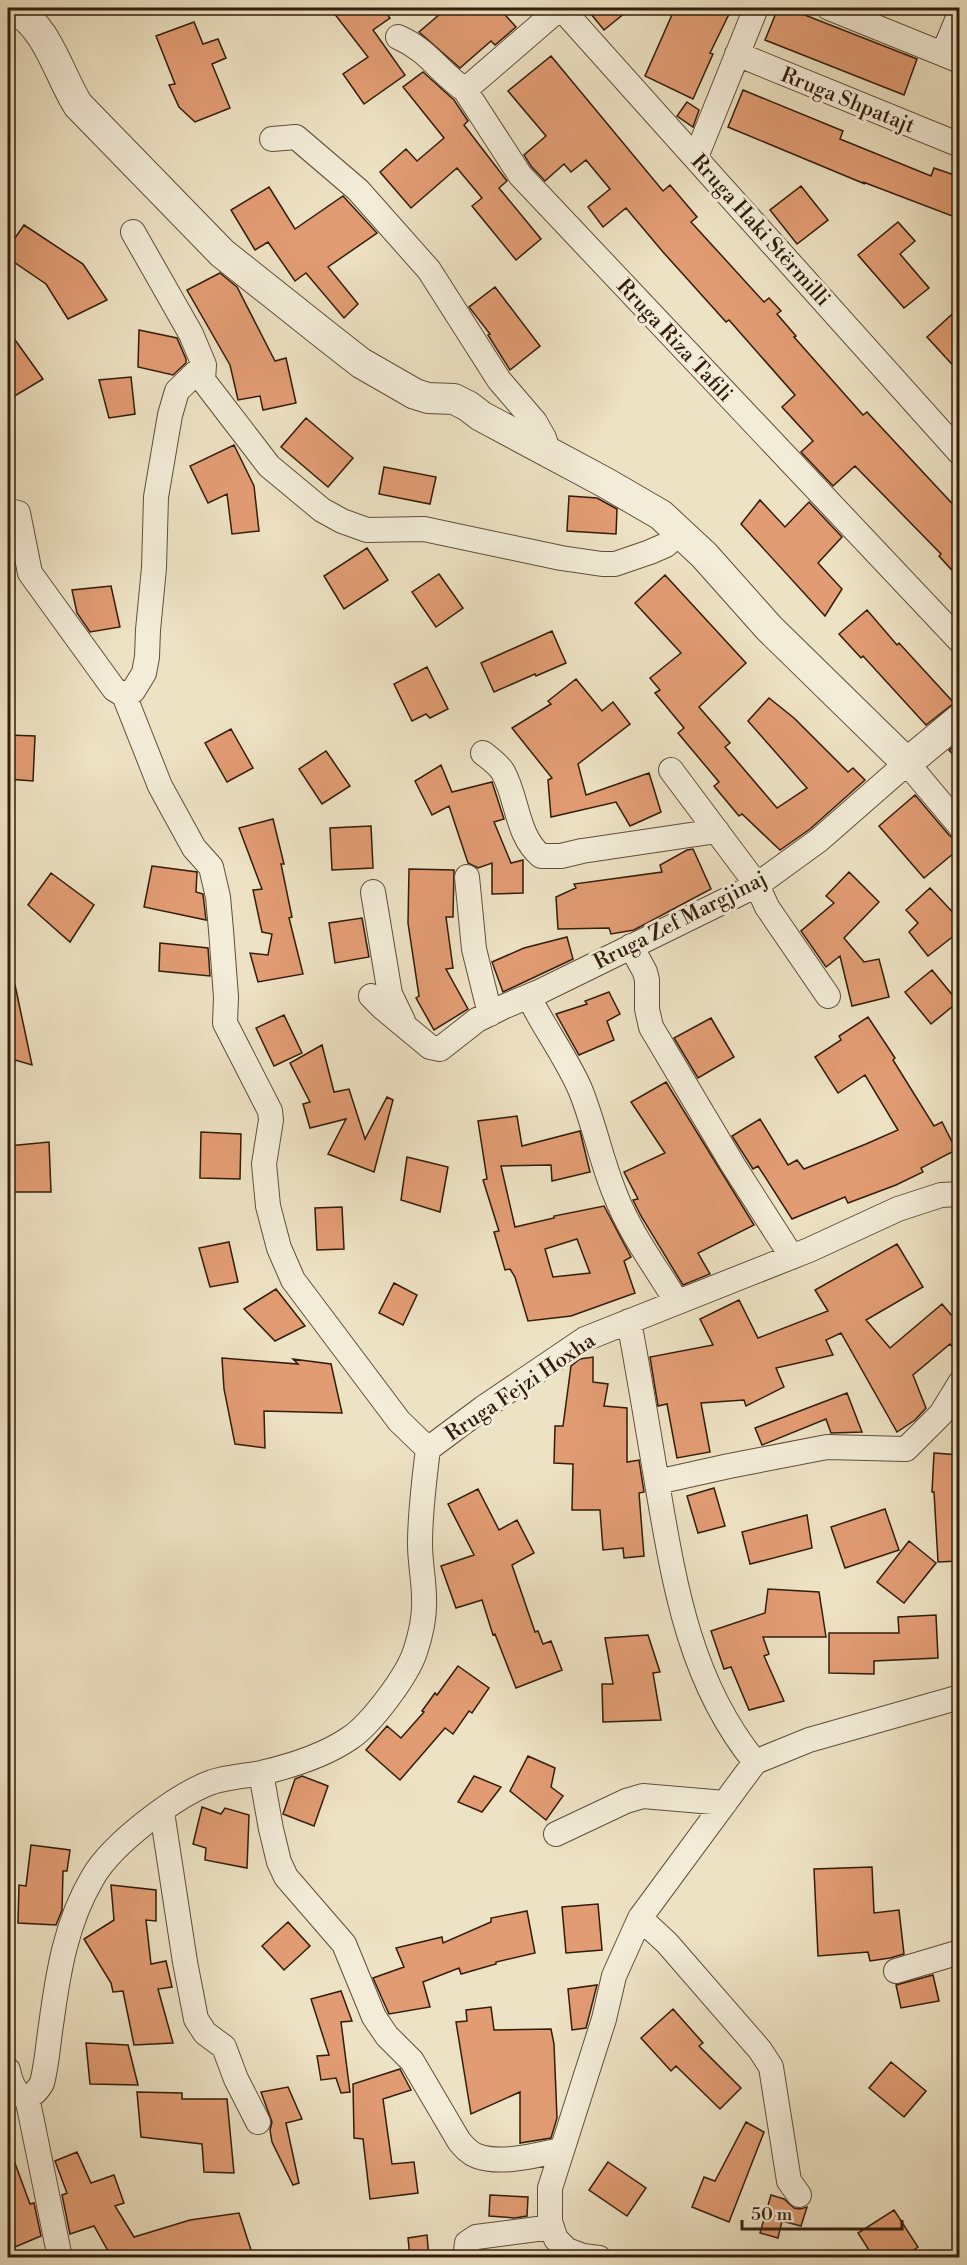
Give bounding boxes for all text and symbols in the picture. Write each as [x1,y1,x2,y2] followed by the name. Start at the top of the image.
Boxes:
[777,62,919,140] street label: Rruga Shpatajt
[685,149,835,312] street label: Rruga Haki Stërmilli
[611,274,738,408] street label: Rruga Riza Tafili
[589,866,771,976] street label: Rruga Zef Margjinaj
[441,1328,601,1448] street label: Rruga Fejzi Hoxha
[742,2193,902,2231] scale bar
[751,2203,793,2226] text: 50 m

